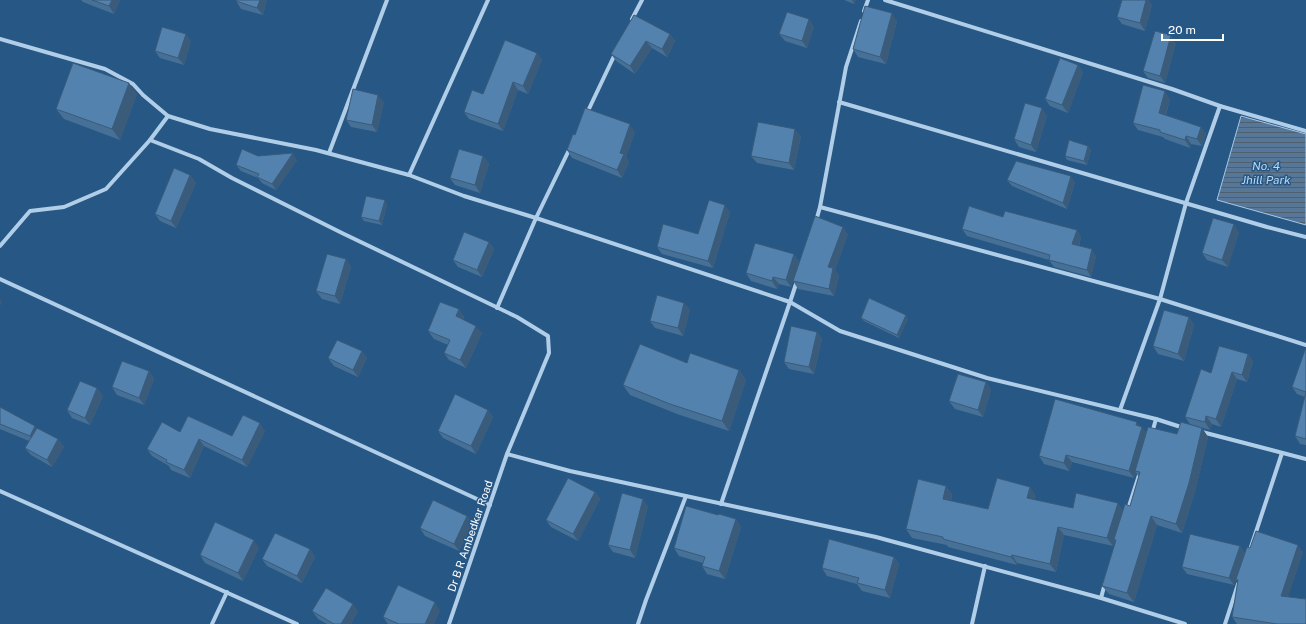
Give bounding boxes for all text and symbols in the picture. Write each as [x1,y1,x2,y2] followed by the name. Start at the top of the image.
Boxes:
[1162,16,1223,42] scale bar
[1168,23,1196,37] text: 20 m
[1242,159,1291,187] water label: No. 4 Jhill Park
[445,479,495,593] street label: Dr B R Ambedkar Road

